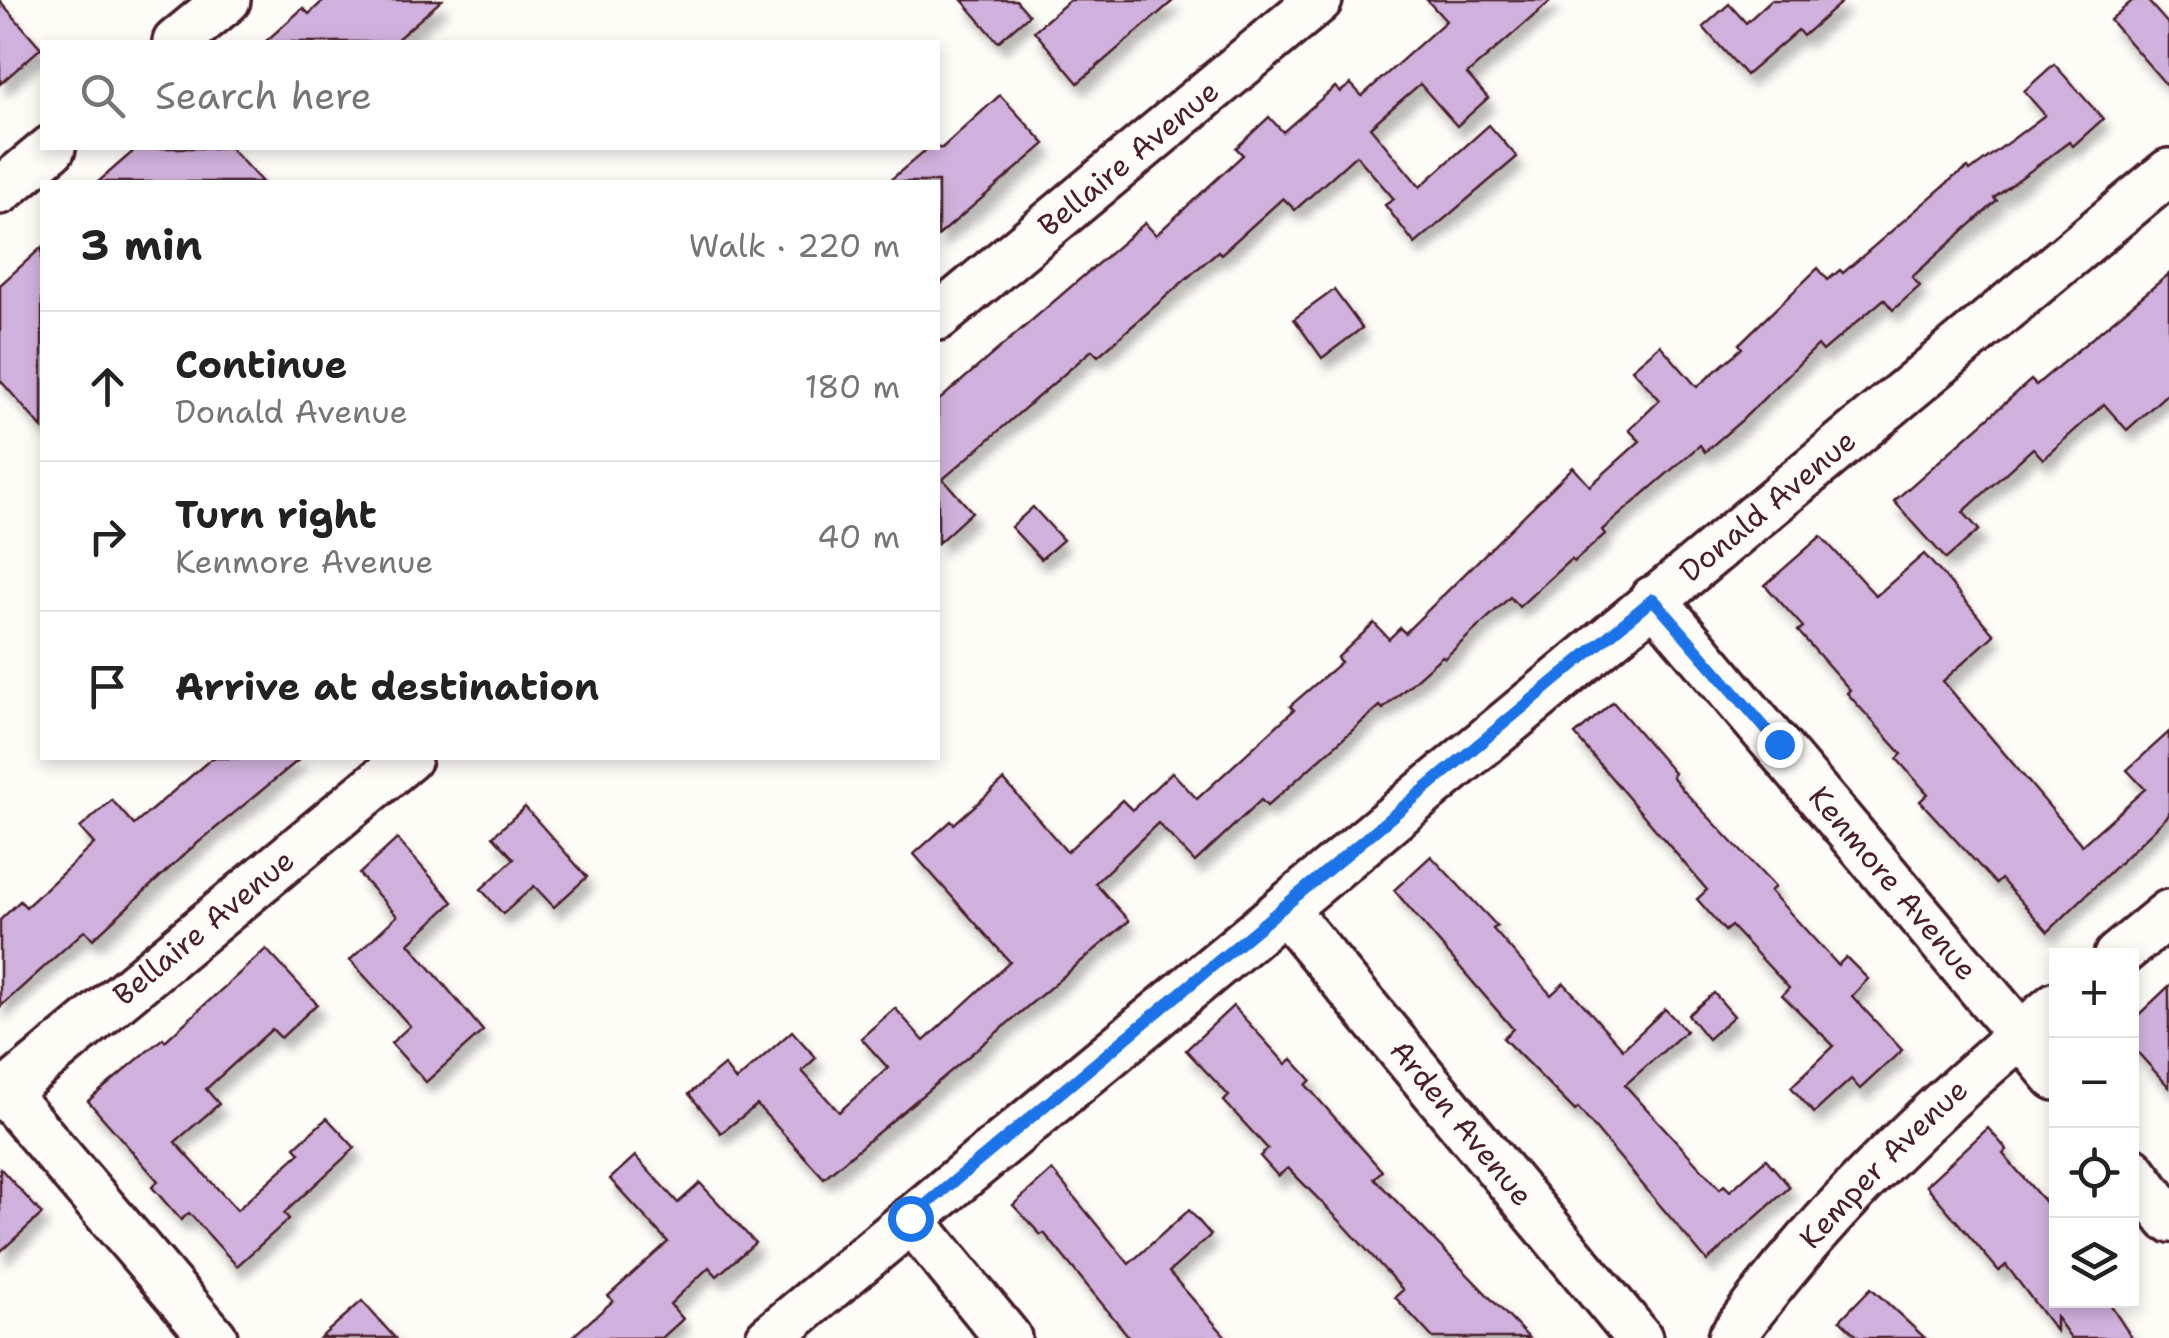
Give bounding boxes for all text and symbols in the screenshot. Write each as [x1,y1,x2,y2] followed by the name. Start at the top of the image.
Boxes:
[40,40,940,150] search box
[75,68,130,123] icon: search
[155,70,372,121] text: Search here
[1029,71,1228,245] street label: Bellaire Avenue
[80,217,202,273] text: 3 min
[689,224,900,267] text: Walk · 220 m
[175,339,347,390] text: Continue
[80,359,135,414] icon: ahead
[804,365,900,408] text: 180 m
[175,390,408,433] text: Donald Avenue
[1671,420,1865,591] street label: Donald Avenue
[175,489,377,540] text: Turn right
[80,509,135,564] icon: right
[817,515,900,558] text: 40 m
[175,540,433,583] text: Kenmore Avenue
[80,659,135,714] icon: arrive
[175,661,599,712] text: Arrive at destination
[1757,722,1803,768] route end
[1799,777,1987,989] street label: Kenmore Avenue
[104,840,303,1015] street label: Bellaire Avenue
[2049,948,2139,1308] map controls
[2049,948,2139,1038] button: +
[1381,1031,1543,1215] street label: Arden Avenue
[2049,1038,2139,1128] button: −
[1790,1069,1977,1257] street label: Kemper Avenue
[2049,1128,2139,1218] button: locate
[888,1196,934,1242] route start
[2049,1218,2139,1308] button: layers

